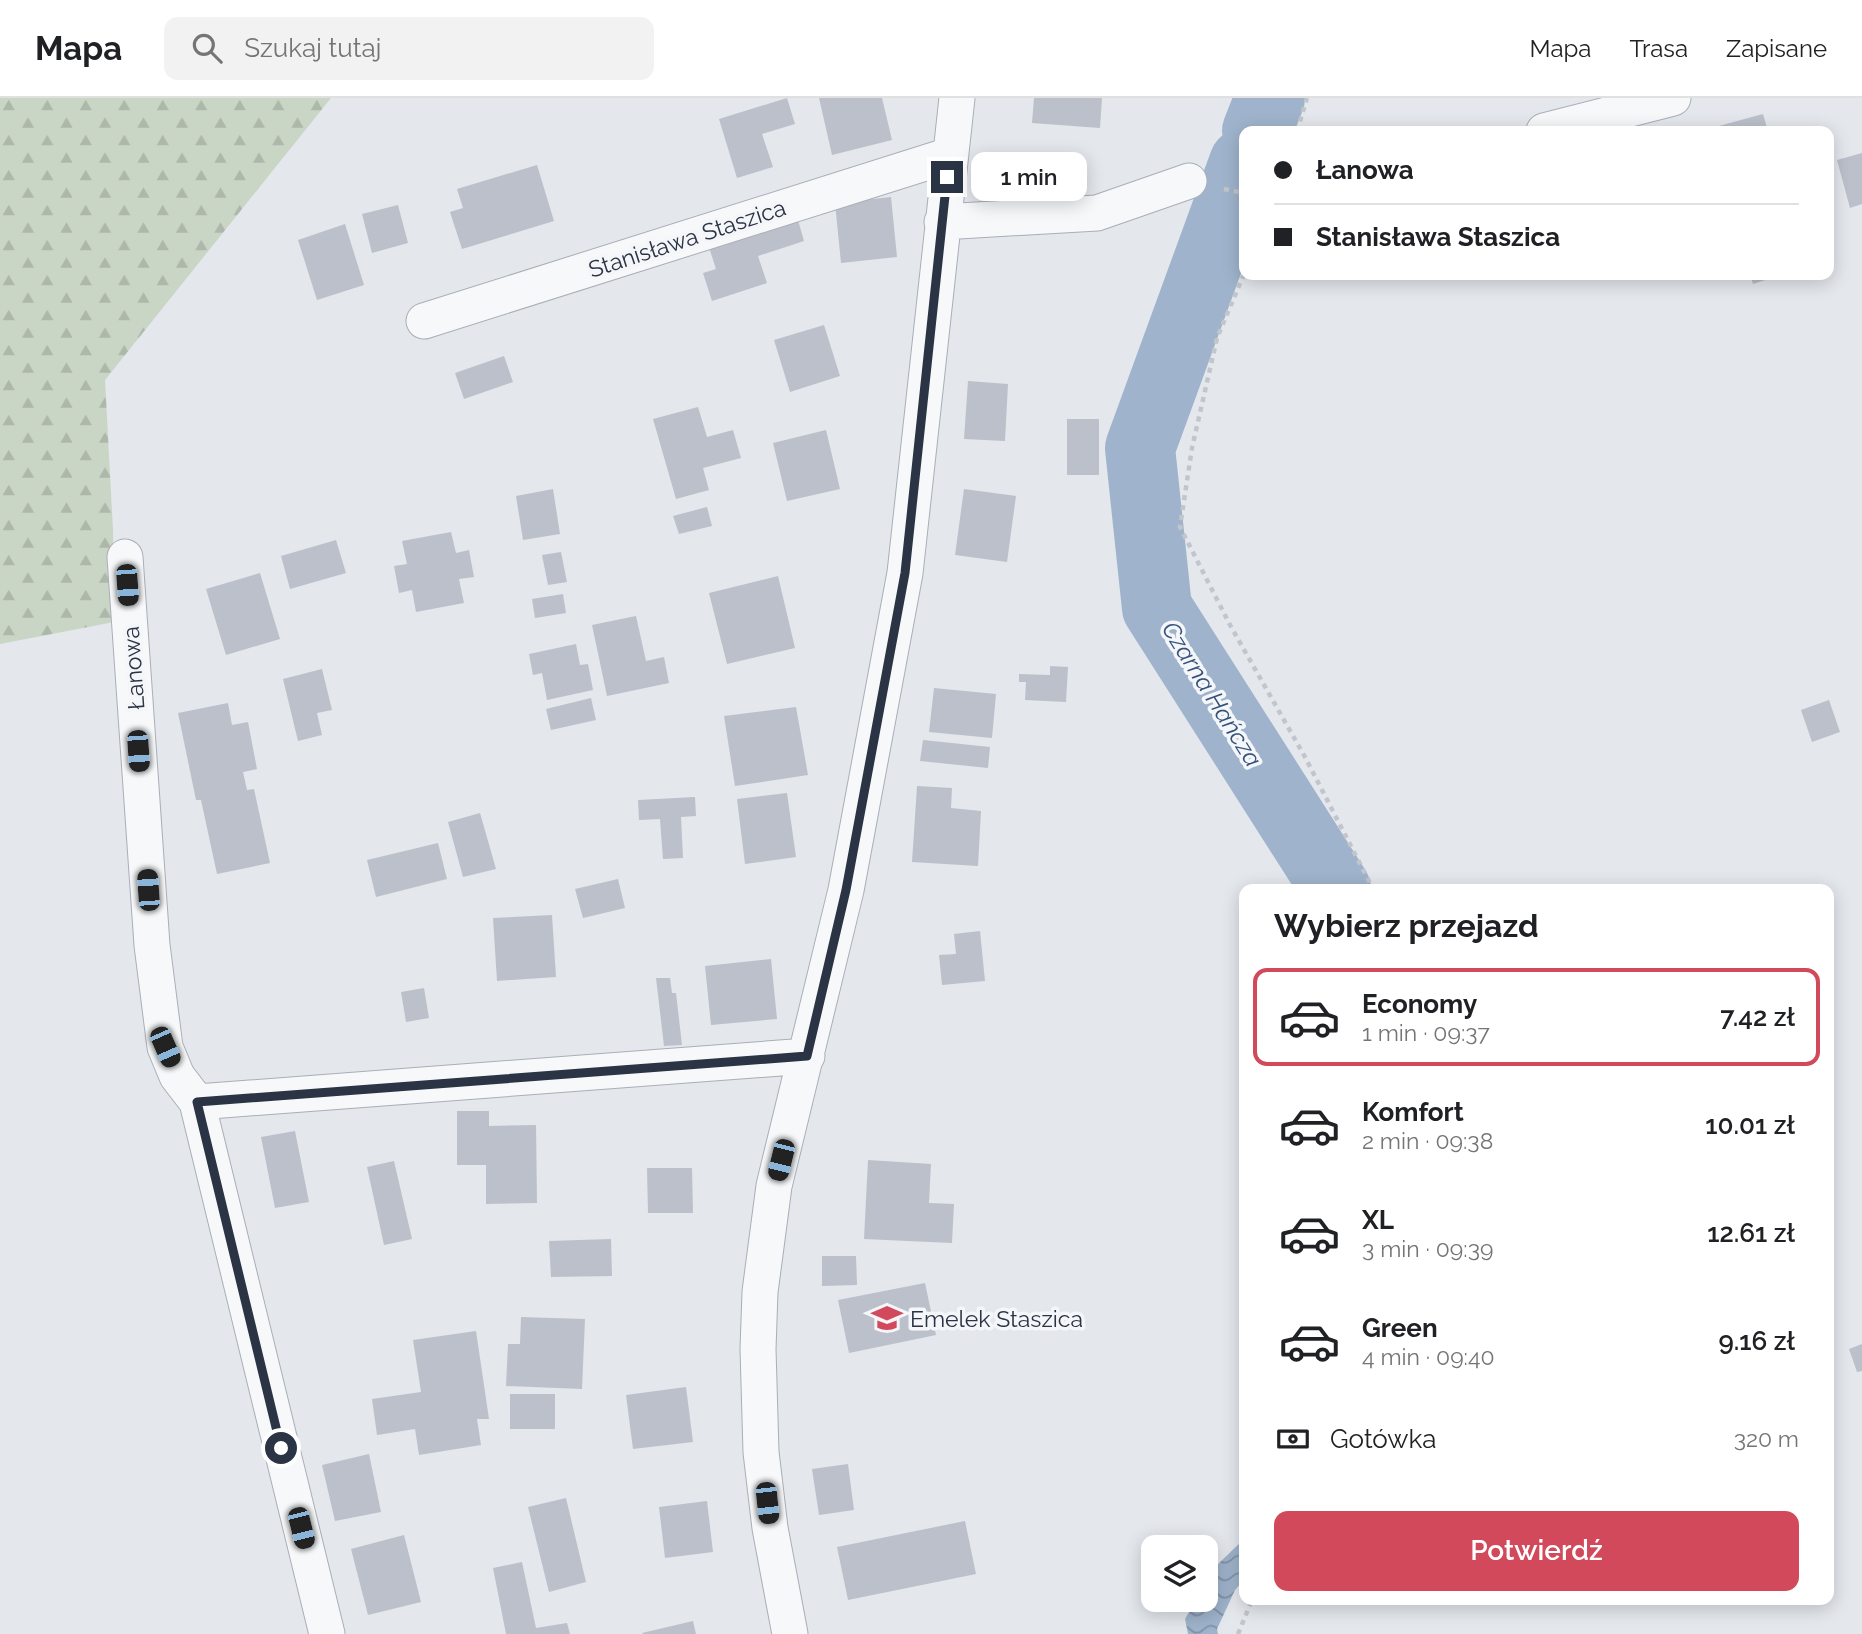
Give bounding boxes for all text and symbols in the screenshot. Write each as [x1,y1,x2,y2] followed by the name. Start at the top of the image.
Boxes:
[164,17,654,80] search box
[35,29,122,68] text: Mapa
[188,29,226,67] icon: search
[244,33,381,63] text: Szukaj tutaj
[1530,34,1591,63] text: Mapa
[1629,34,1688,63] text: Trasa
[1726,34,1827,63] text: Zapisane
[972,153,1087,202] callout: 1 min
[1316,155,1414,185] text: Łanowa
[931,161,963,193] route end
[1000,163,1058,190] text: 1 min
[585,193,789,283] street label: Stanisława Staszica
[1316,222,1560,252] text: Stanisława Staszica
[116,563,139,607] car
[1156,616,1268,772] water label: Czarna Hańcza
[117,625,149,711] street label: Łanowa
[127,729,150,773] car
[137,868,160,912] car
[1274,907,1539,944] text: Wybierz przejazd
[1278,986,1341,1049] icon: car
[1362,989,1477,1019] text: Economy
[1720,1002,1795,1032] text: 7.42 zł
[1362,1019,1490,1046] text: 1 min · 09:37
[147,1024,184,1070] car
[1278,1094,1341,1157] icon: car
[1362,1097,1464,1127] text: Komfort
[1705,1110,1795,1140] text: 10.01 zł
[1362,1127,1493,1154] text: 2 min · 09:38
[766,1137,797,1183] car
[1278,1202,1341,1265] icon: car
[1362,1205,1394,1235] text: XL
[1707,1218,1795,1248] text: 12.61 zł
[1362,1235,1493,1262] text: 3 min · 09:39
[870,1301,904,1335] school or university icon: Emelek Staszica
[910,1305,1083,1332] place label: Emelek Staszica
[1278,1310,1341,1373] icon: car
[1362,1313,1438,1343] text: Green
[1718,1326,1795,1356] text: 9.16 zł
[1362,1343,1495,1370] text: 4 min · 09:40
[1274,1420,1312,1458] icon: cash
[1330,1424,1436,1454] text: Gotówka
[1734,1425,1799,1452] text: 320 m
[265,1432,297,1464] route start
[755,1481,780,1525] car
[286,1505,317,1551] car
[1274,1511,1799,1591] button: Potwierdź
[1141,1535,1218,1612] map controls
[1141,1535,1218,1612] button: layers

